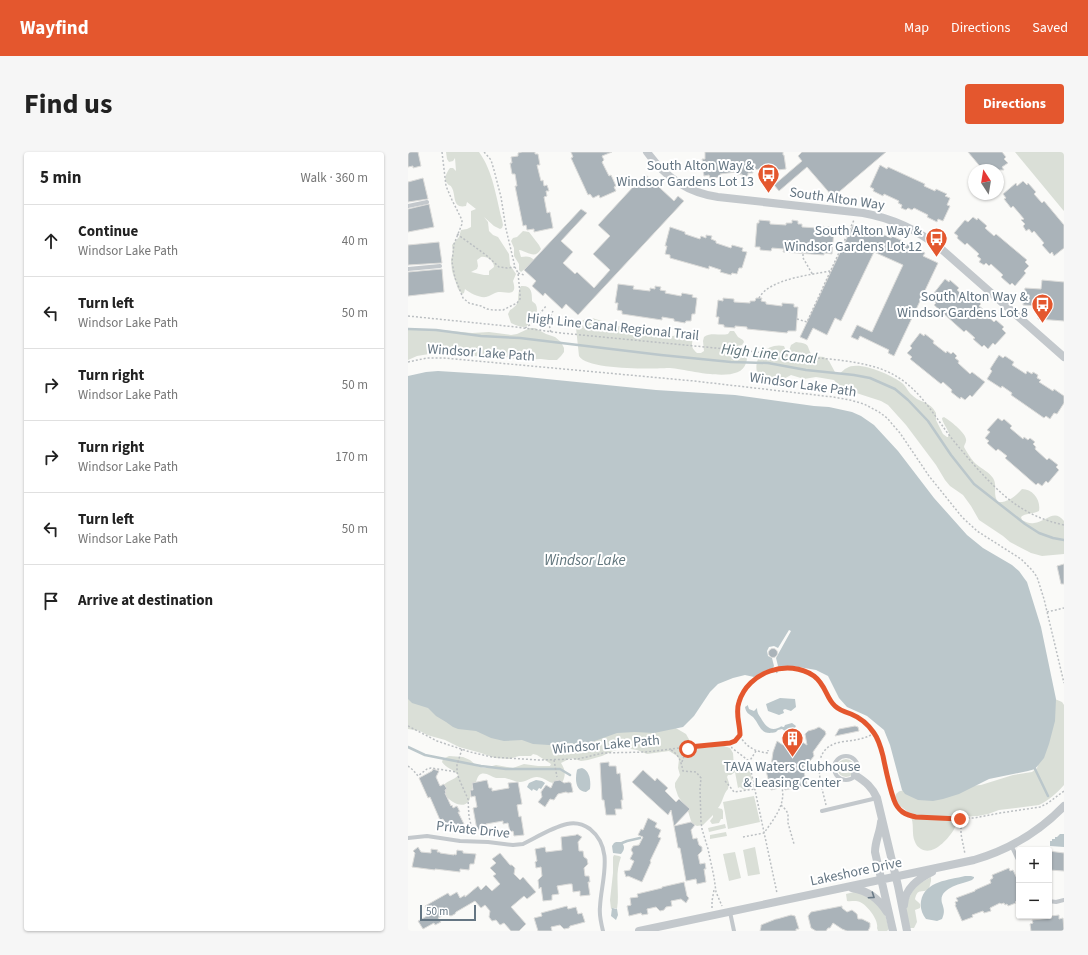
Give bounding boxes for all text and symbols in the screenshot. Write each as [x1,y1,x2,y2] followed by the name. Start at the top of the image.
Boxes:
[20,15,89,42] text: Wayfind
[904,18,929,38] text: Map
[951,18,1010,38] text: Directions
[1032,18,1068,38] text: Saved
[24,84,112,124] text: Find us
[965,84,1064,124] button: Directions
[616,156,754,192] place label: South Alton Way & Windsor Gardens Lot 13
[756,161,782,194] bus stop icon: South Alton Way & Windsor Gardens Lot 13
[968,164,1004,200] north arrow
[40,166,81,190] text: 5 min
[300,169,368,187] text: Walk · 360 m
[788,182,886,216] street label: South Alton Way
[78,221,138,242] text: Continue
[784,221,922,257] place label: South Alton Way & Windsor Gardens Lot 12
[924,226,950,259] bus stop icon: South Alton Way & Windsor Gardens Lot 12
[40,230,62,252] icon: ahead
[342,232,368,250] text: 40 m
[78,242,178,260] text: Windsor Lake Path
[897,287,1028,323] place label: South Alton Way & Windsor Gardens Lot 8
[1030,292,1056,325] bus stop icon: South Alton Way & Windsor Gardens Lot 8
[78,293,134,314] text: Turn left
[40,302,62,324] icon: left
[342,304,368,322] text: 50 m
[526,308,701,346] street label: High Line Canal Regional Trail
[78,314,178,332] text: Windsor Lake Path
[427,339,535,367] street label: Windsor Lake Path
[720,339,818,369] water label: High Line Canal
[78,365,144,386] text: Turn right
[748,368,858,402] street label: Windsor Lake Path
[40,374,62,396] icon: right
[342,376,368,394] text: 50 m
[78,386,178,404] text: Windsor Lake Path
[78,437,144,458] text: Turn right
[40,446,62,468] icon: right
[335,448,368,466] text: 170 m
[78,458,178,476] text: Windsor Lake Path
[78,509,134,530] text: Turn left
[40,518,62,540] icon: left
[342,520,368,538] text: 50 m
[78,530,178,548] text: Windsor Lake Path
[544,550,626,571] water label: Windsor Lake
[40,590,62,612] icon: arrive
[78,590,213,611] text: Arrive at destination
[779,726,805,759] building icon: TAVA Waters Clubhouse & Leasing Center
[551,730,661,760] street label: Windsor Lake Path
[679,740,697,758] route start
[724,757,861,793] place label: TAVA Waters Clubhouse & Leasing Center
[951,810,969,828] route end
[435,816,511,844] street label: Private Drive
[1016,847,1052,919] map controls
[1016,847,1052,883] button: +
[808,853,904,891] street label: Lakeshore Drive
[1016,883,1052,919] button: −
[867,891,874,898] one-way arrow
[420,903,476,922] scale bar
[426,904,448,919] text: 50 m

